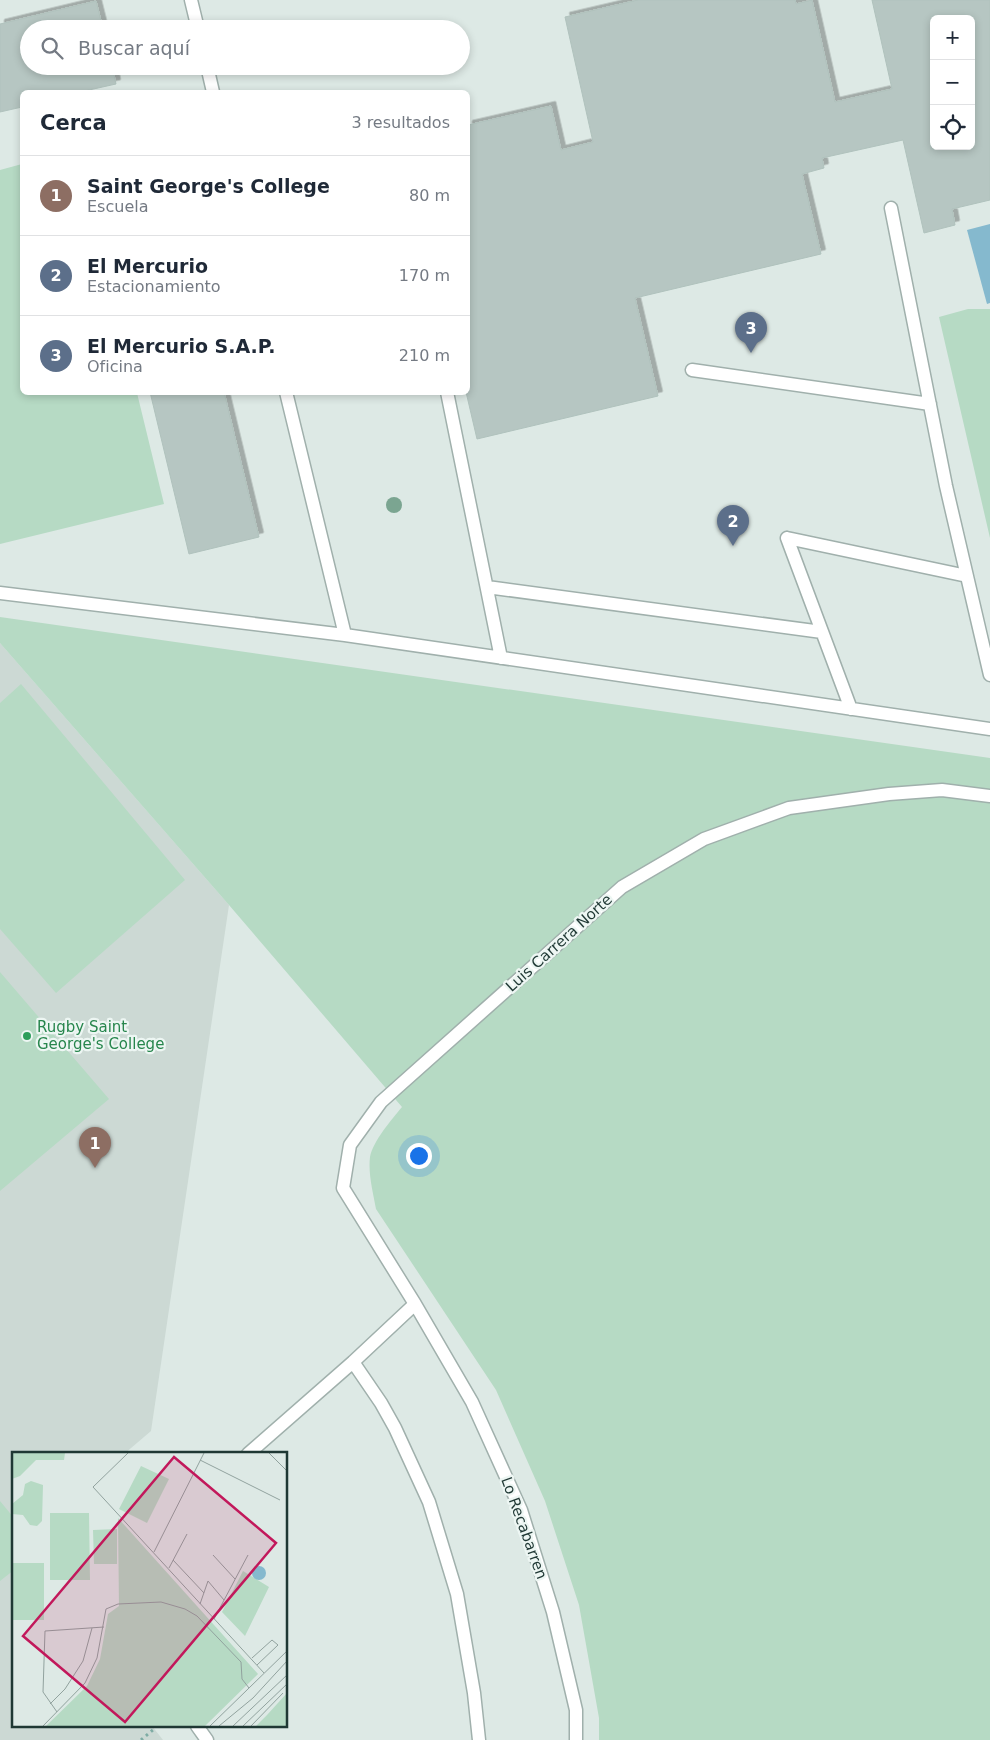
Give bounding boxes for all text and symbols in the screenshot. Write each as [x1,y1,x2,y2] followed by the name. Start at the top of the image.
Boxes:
[930,15,975,150] map controls
[930,15,975,60] button: +
[20,20,470,75] search box
[38,34,66,62] icon: search
[78,37,190,59] text: Buscar aquí
[930,60,975,105] button: −
[930,105,975,150] button: locate
[40,111,107,135] text: Cerca
[351,113,450,132] text: 3 resultados
[87,175,330,197] text: Saint George's College
[50,186,62,205] text: 1
[409,186,450,205] text: 80 m
[87,197,148,216] text: Escuela
[87,255,208,277] text: El Mercurio
[50,266,62,285] text: 2
[399,266,450,285] text: 170 m
[87,277,221,296] text: Estacionamiento
[735,312,767,353] pin: 3
[87,335,275,357] text: El Mercurio S.A.P.
[50,346,62,365] text: 3
[399,346,450,365] text: 210 m
[87,357,143,376] text: Oficina
[717,505,749,546] pin: 2
[502,891,616,995] street label: Luis Carrera Norte
[37,1018,164,1053] place label: Rugby Saint George's College
[21,1030,33,1042] marker: Rugby Saint George's College
[79,1127,111,1168] pin: 1
[406,1143,432,1169] your location
[12,1452,288,1728] inset map
[497,1474,551,1582] street label: Lo Recabarren

